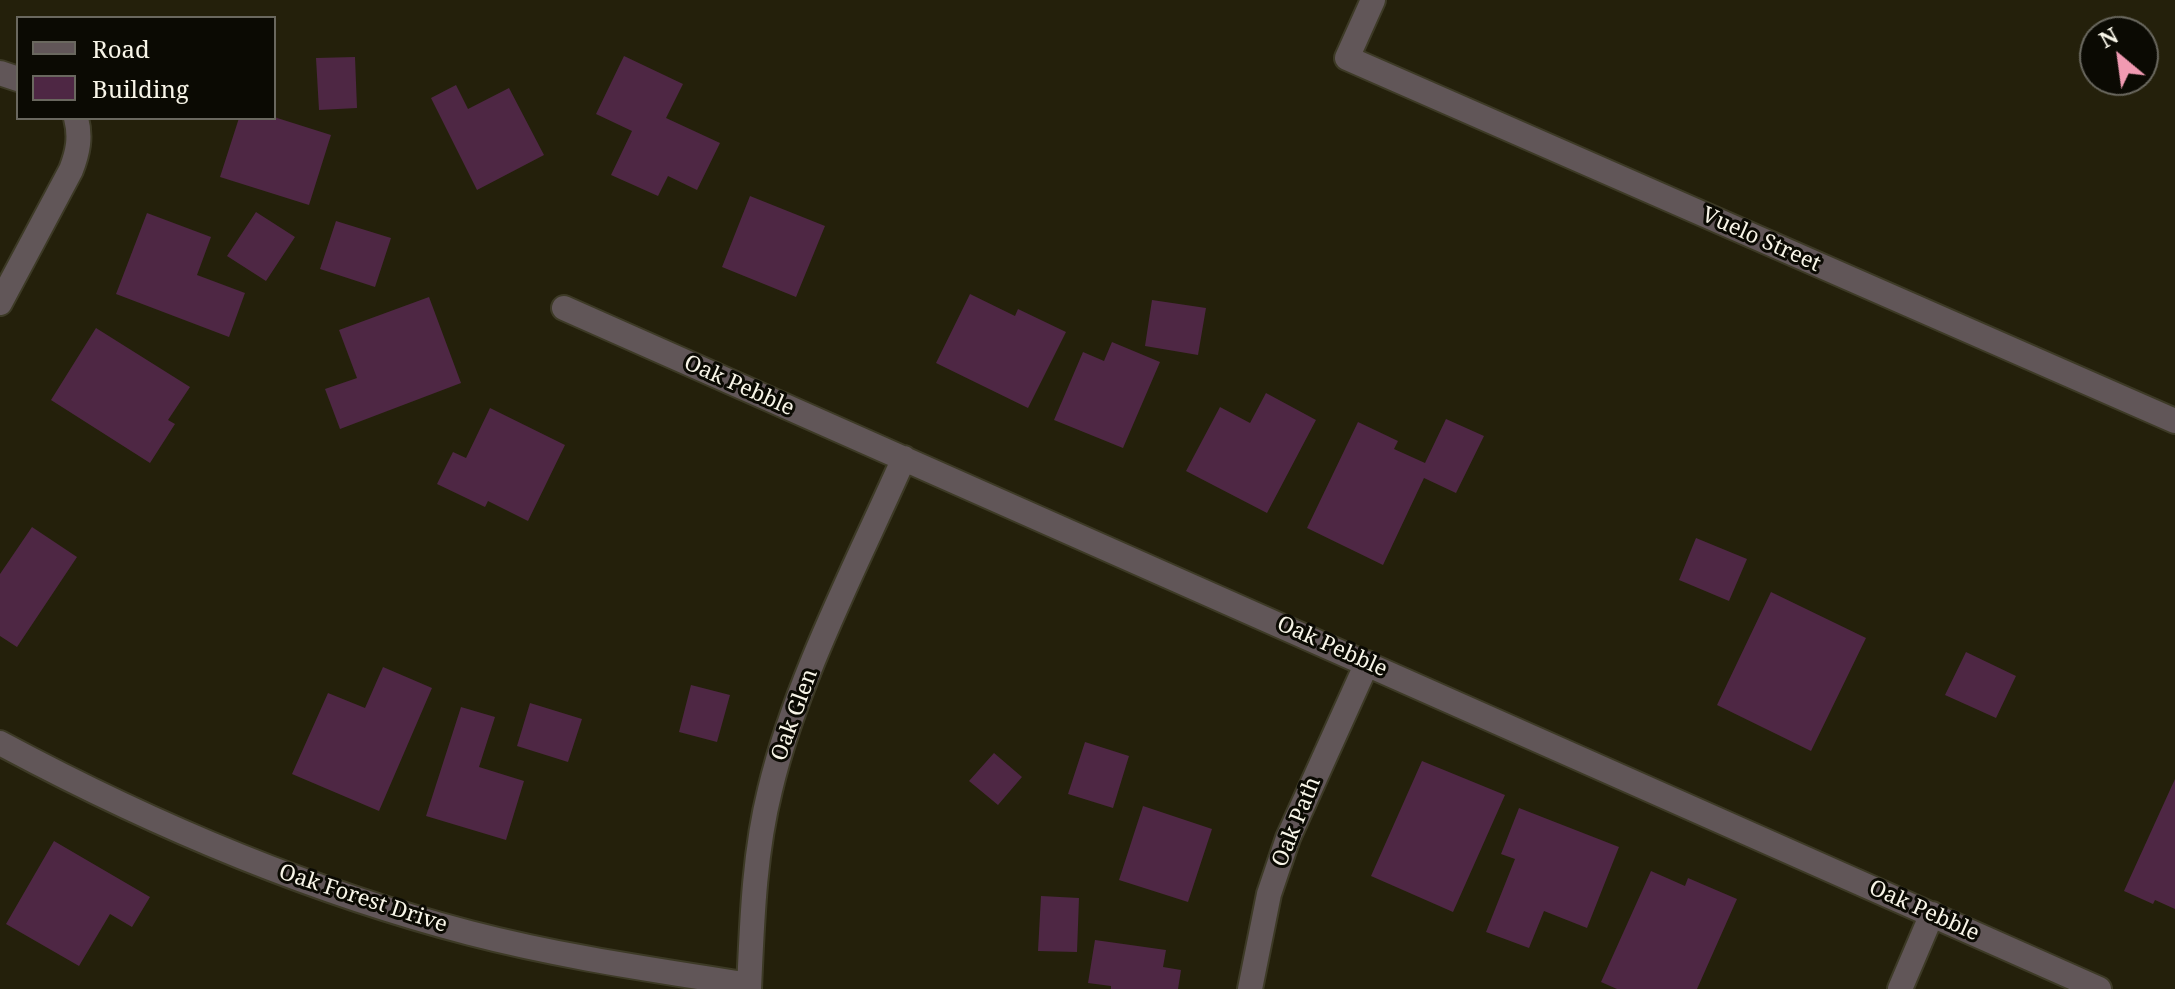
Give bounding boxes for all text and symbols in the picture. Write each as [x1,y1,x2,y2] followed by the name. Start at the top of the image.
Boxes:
[16,16,276,120] legend
[2079,16,2159,96] north arrow
[2093,19,2123,54] text: N
[92,32,150,65] text: Road
[92,72,189,105] text: Building
[1698,202,1824,278] street label: Vuelo Street
[680,350,798,422] street label: Oak Pebble
[1273,611,1391,683] street label: Oak Pebble
[766,665,824,765] street label: Oak Glen
[1267,773,1327,871] street label: Oak Path
[275,859,451,939] street label: Oak Forest Drive
[1865,875,1983,947] street label: Oak Pebble

